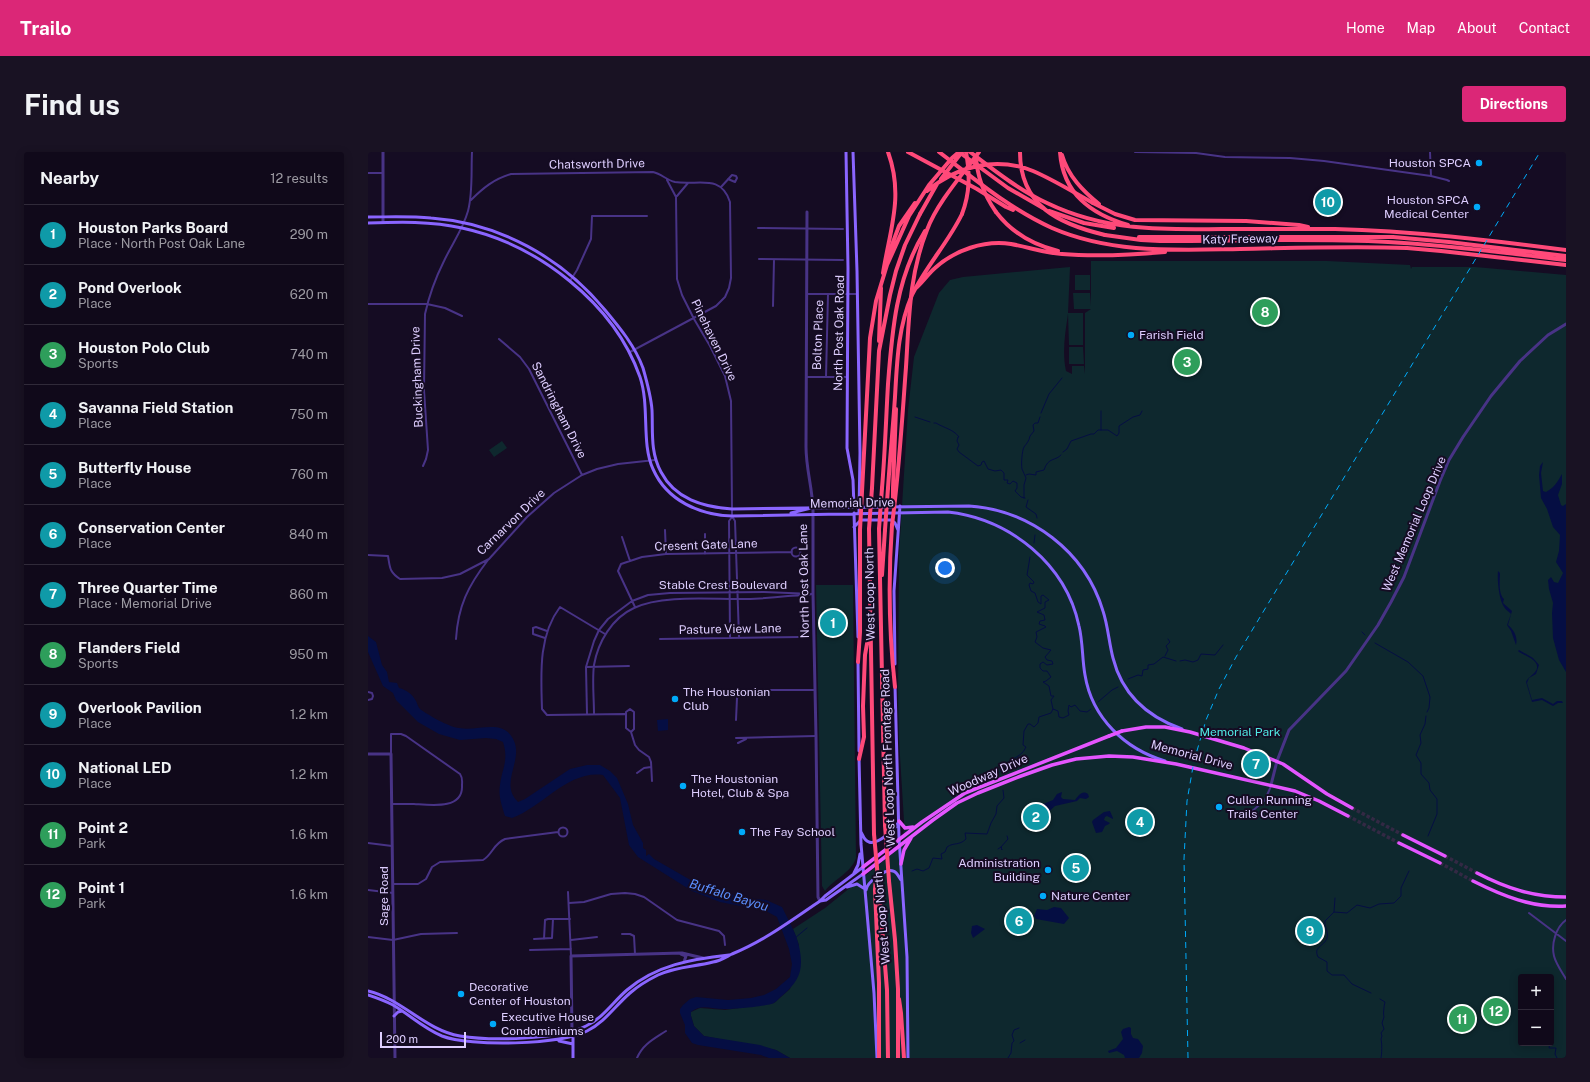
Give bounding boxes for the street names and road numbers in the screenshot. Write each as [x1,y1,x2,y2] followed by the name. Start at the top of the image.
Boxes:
[549,156,645,172] street label: Chatsworth Drive
[1202,231,1279,247] street label: Katy Freeway
[831,275,847,391] street label: North Post Oak Road
[688,297,740,383] street label: Pinehaven Drive
[810,299,826,370] street label: Bolton Place
[408,326,426,428] street label: Buckingham Drive
[529,359,589,461] street label: Sandringham Drive
[1379,454,1449,594] street label: West Memorial Loop Drive
[474,486,548,558] street label: Carnarvon Drive
[810,495,894,511] street label: Memorial Drive
[796,523,812,638] street label: North Post Oak Lane
[654,536,758,554] street label: Cresent Gate Lane
[862,547,878,641] street label: West Loop North
[659,578,787,592] street label: Stable Crest Boulevard
[679,621,782,637] street label: Pasture View Lane
[878,669,898,847] street label: West Loop North Frontage Road
[1150,737,1235,773] street label: Memorial Drive
[946,751,1030,799] street label: Woodway Drive
[377,866,391,926] street label: Sage Road
[871,871,893,965] street label: West Loop North

